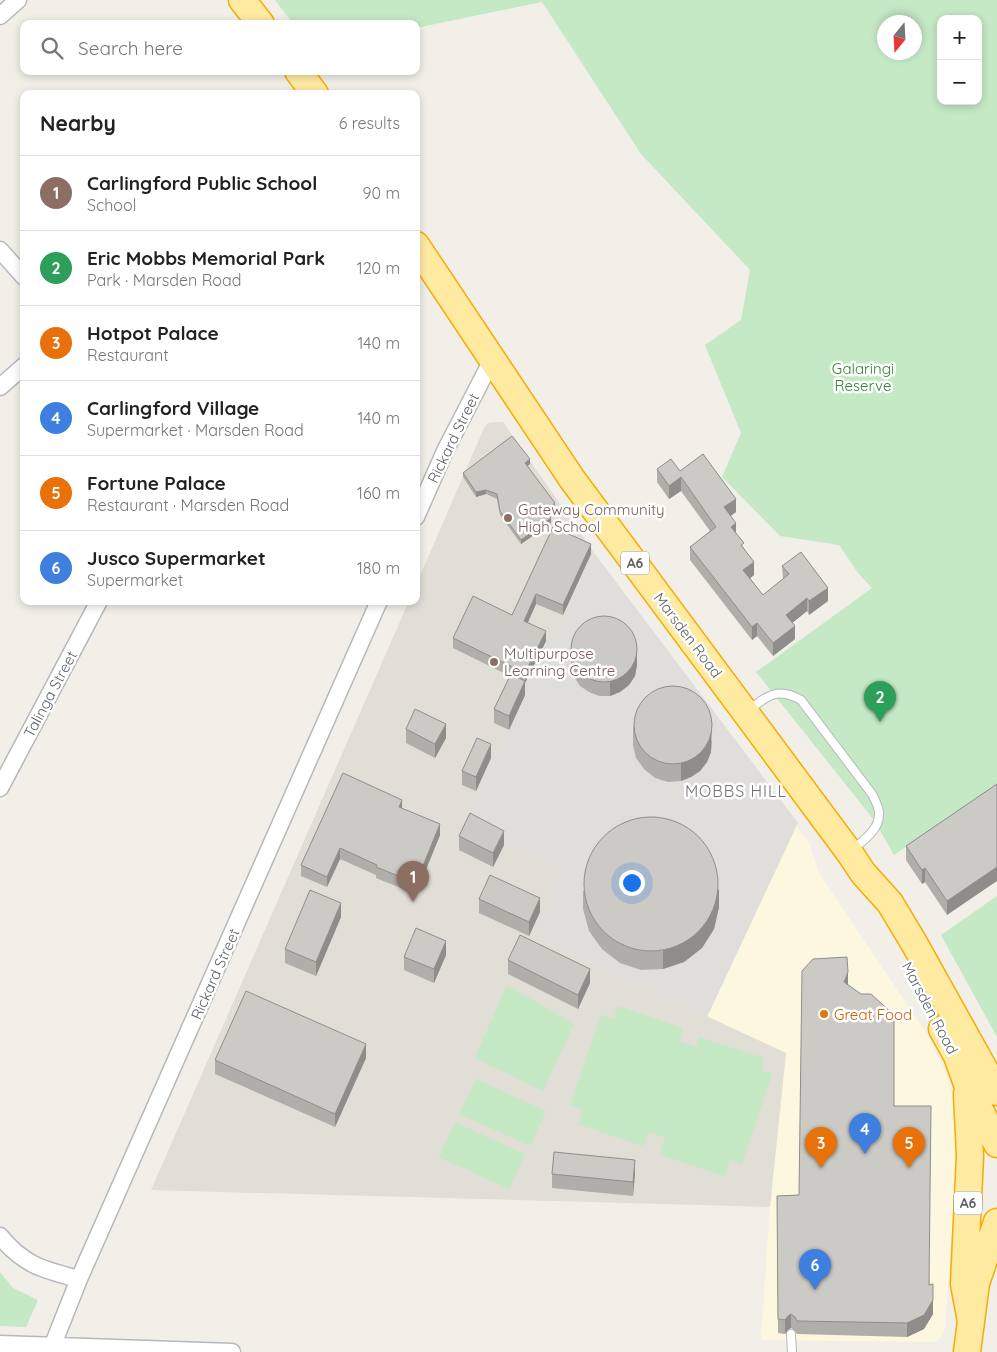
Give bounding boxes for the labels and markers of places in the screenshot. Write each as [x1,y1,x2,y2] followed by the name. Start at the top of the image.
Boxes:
[518,500,665,536] place label: Gateway Community High School
[502,512,514,524] marker: Gateway Community High School
[504,644,615,680] place label: Multipurpose Learning Centre
[488,656,500,668] marker: Multipurpose Learning Centre
[864,681,896,722] pin: 2
[397,861,429,902] pin: 1
[834,1005,912,1024] place label: Great Food
[818,1008,830,1020] marker: Great Food
[849,1113,881,1154] pin: 4
[805,1127,837,1168] pin: 3
[893,1127,925,1168] pin: 5
[799,1249,831,1290] pin: 6

